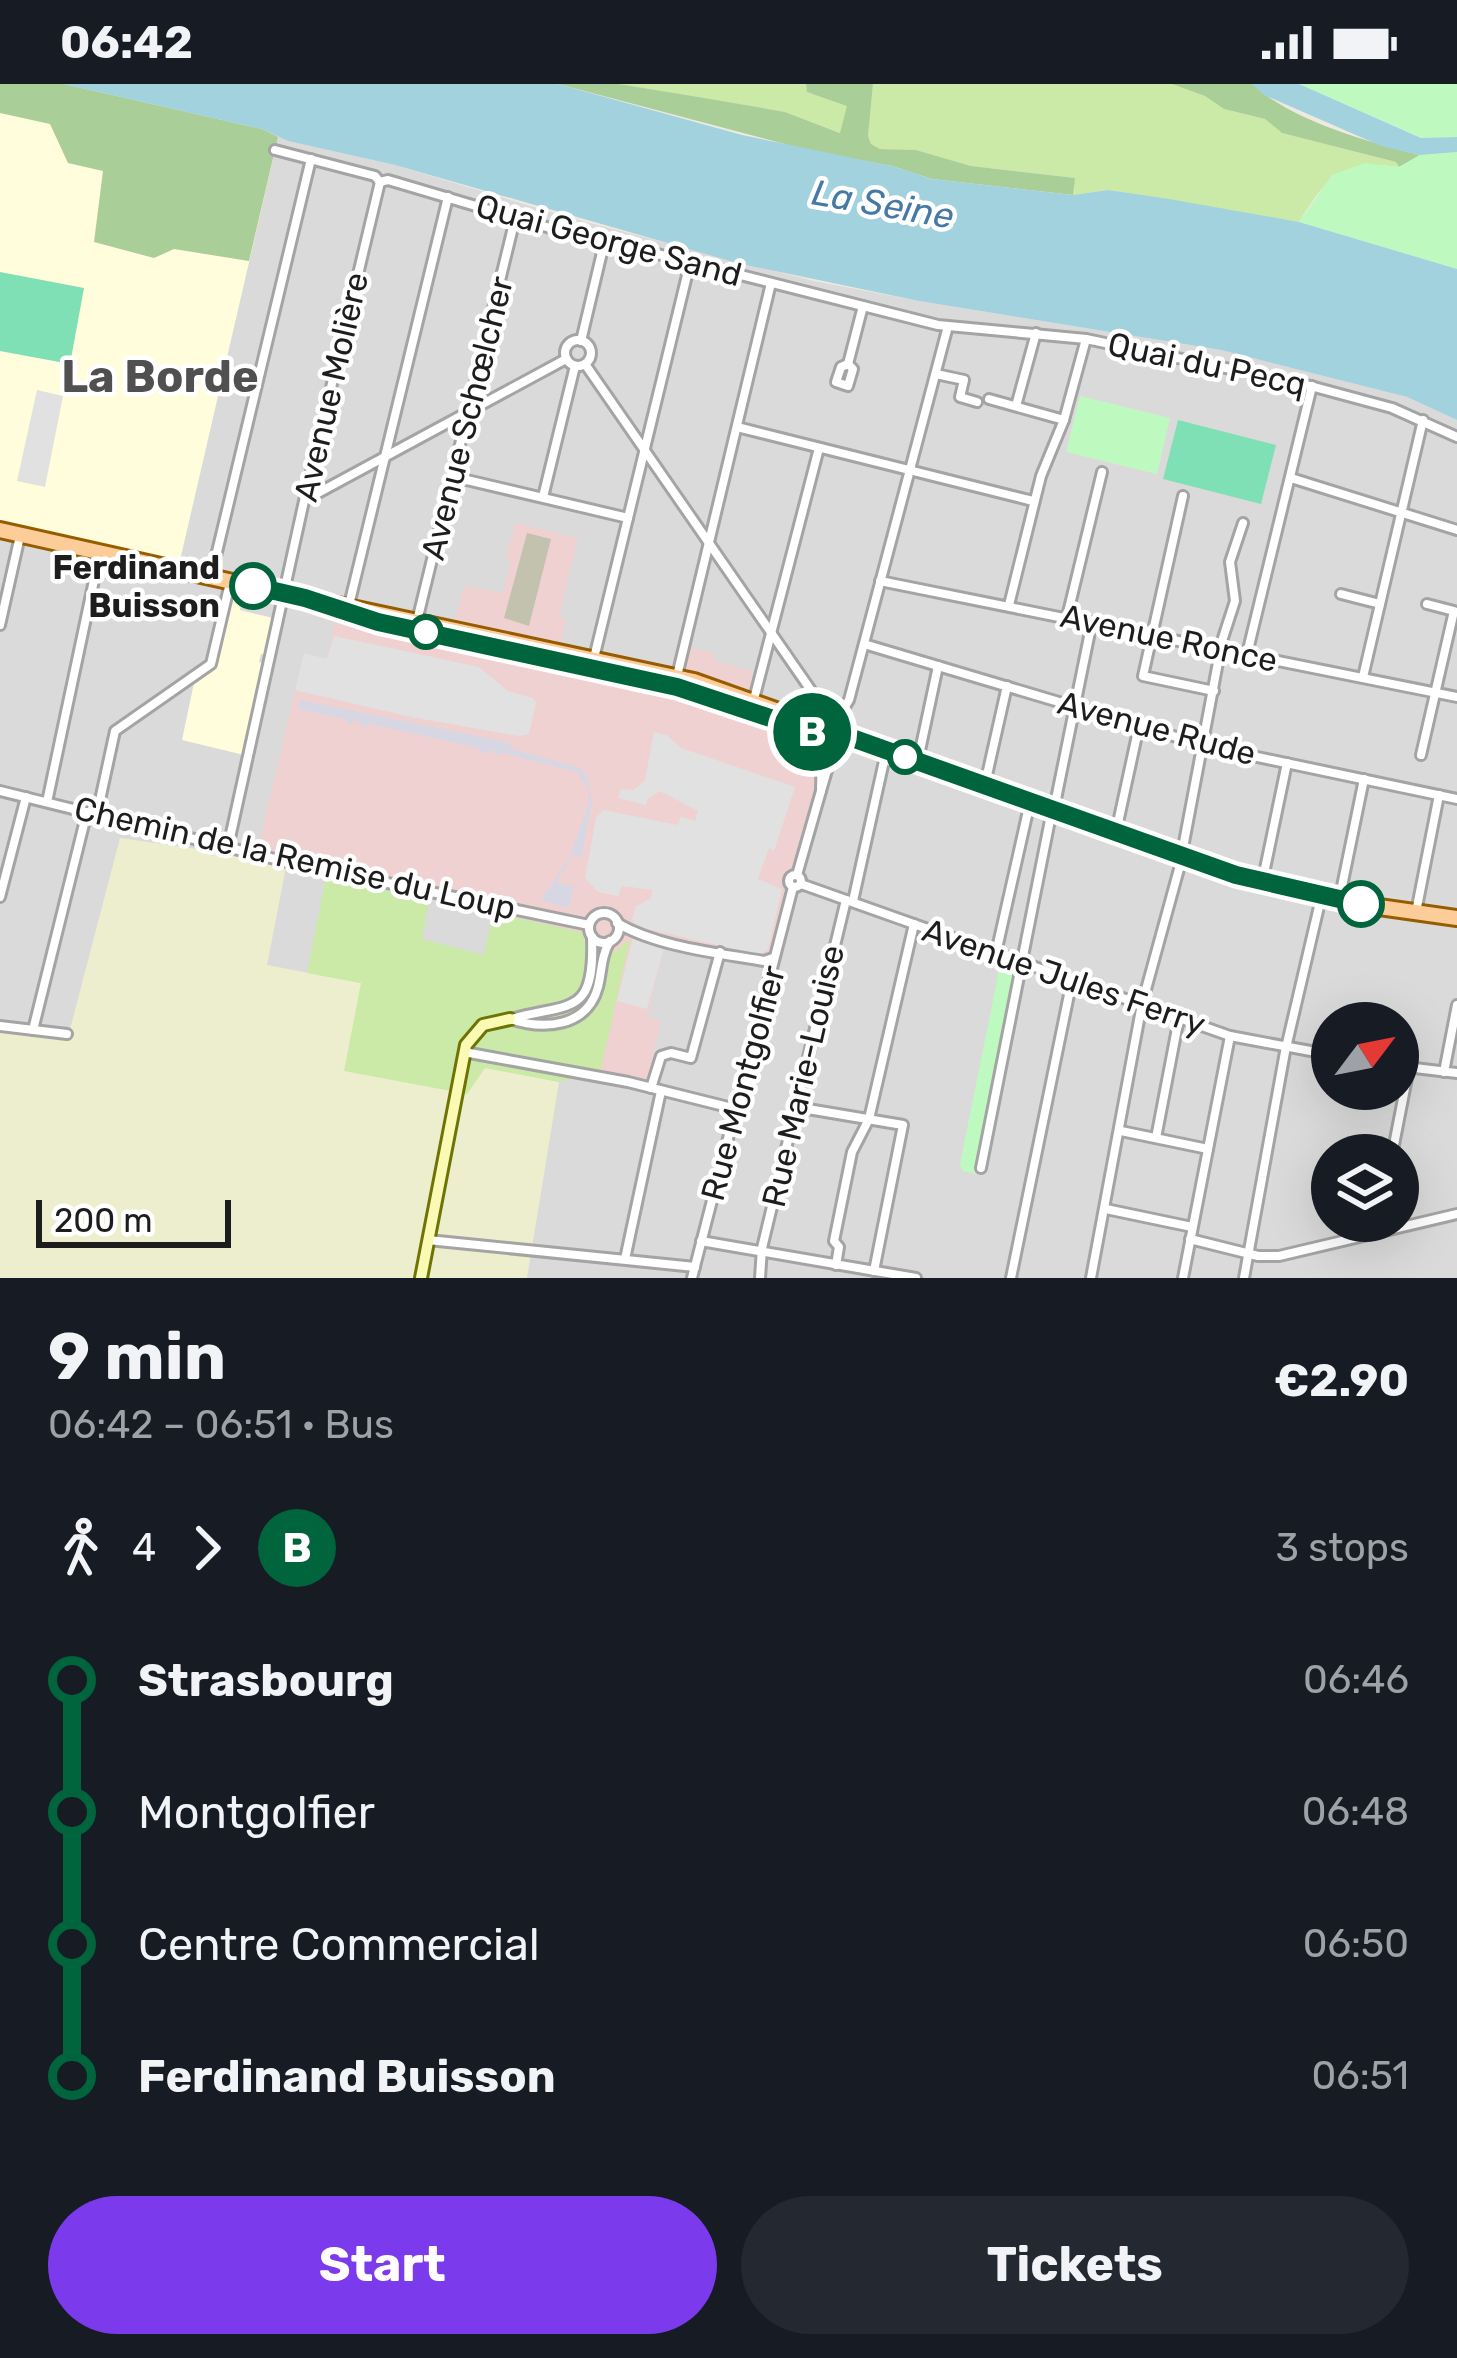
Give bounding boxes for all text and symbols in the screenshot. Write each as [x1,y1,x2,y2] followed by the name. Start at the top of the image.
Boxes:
[60,16,193,69] text: 06:42
[809,170,957,238] water label: La Seine
[472,186,746,294] street label: Quai George Sand
[286,269,376,505] street label: Avenue Molière
[413,272,521,564] street label: Avenue Schœlcher
[1104,324,1310,404] street label: Quai du Pecq
[61,350,259,403] district label: La Borde
[53,548,220,625] place label: Ferdinand Buisson
[231,564,275,608] marker: Ferdinand Buisson
[1057,596,1281,680] street label: Avenue Ronce
[410,616,442,648] unlabelled marker
[1054,683,1260,773] street label: Avenue Rude
[773,693,851,771] line badge: B
[797,707,827,757] text: B
[889,741,921,773] unlabelled marker
[71,788,519,928] street label: Chemin de la Remise du Loup
[1339,882,1383,926] unlabelled marker
[918,910,1210,1044] street label: Avenue Jules Ferry
[754,941,852,1211] street label: Rue Marie-Louise
[693,961,793,1205] street label: Rue Montgolfier
[1311,1002,1419,1110] north arrow
[1311,1002,1419,1242] map controls
[1311,1134,1419,1242] button: layers
[36,1194,231,1247] scale bar
[54,1201,153,1240] text: 200 m
[48,1317,226,1396] text: 9 min
[1274,1354,1409,1407] text: €2.90
[48,1402,394,1448] text: 06:42 – 06:51 · Bus
[48,1515,114,1581] icon: walk
[174,1515,240,1581] icon: forward
[282,1523,312,1573] text: B
[132,1525,156,1571] text: 4
[1275,1525,1409,1571] text: 3 stops
[138,1654,394,1707] text: Strasbourg
[1303,1657,1409,1703] text: 06:46
[138,1786,375,1839] text: Montgolfier
[1302,1789,1409,1835] text: 06:48
[138,1918,540,1971] text: Centre Commercial
[1303,1921,1409,1967] text: 06:50
[138,2050,556,2103] text: Ferdinand Buisson
[1311,2053,1409,2099] text: 06:51
[48,2196,717,2334] button: Start
[741,2196,1409,2334] button: Tickets

